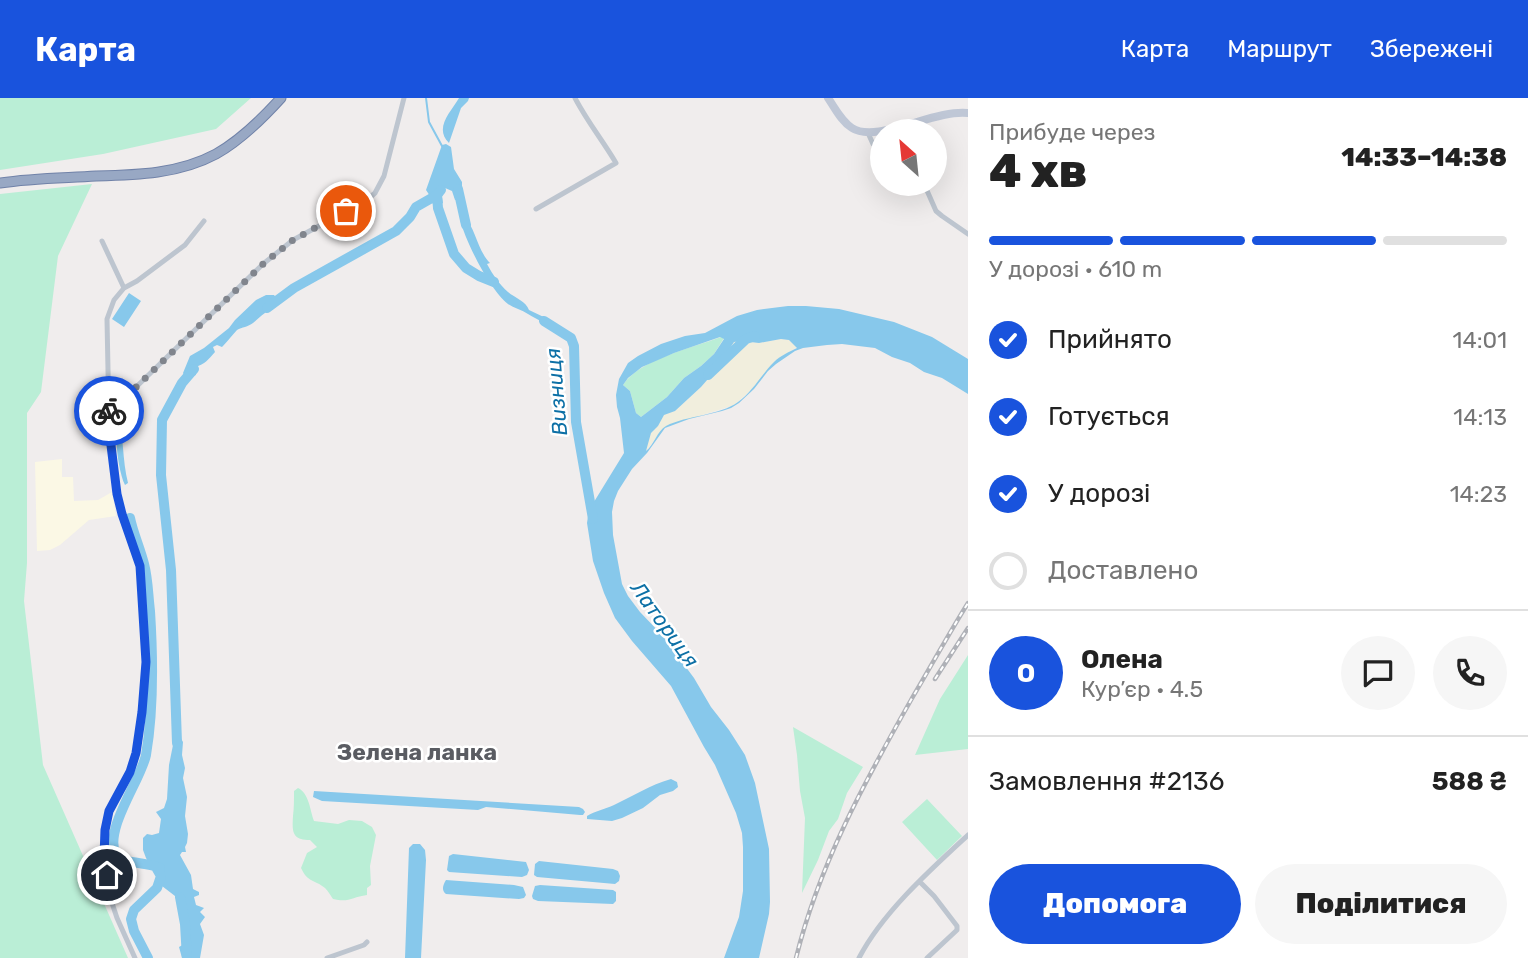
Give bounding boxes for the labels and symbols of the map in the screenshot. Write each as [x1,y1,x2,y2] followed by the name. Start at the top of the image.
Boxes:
[870,119,947,196] north arrow
[316,181,376,241] pin
[540,347,572,437] water label: Визниця
[74,376,144,446] courier
[625,576,704,672] water label: Латориця
[337,738,497,766] district label: Зелена ланка
[77,845,137,905] pin

